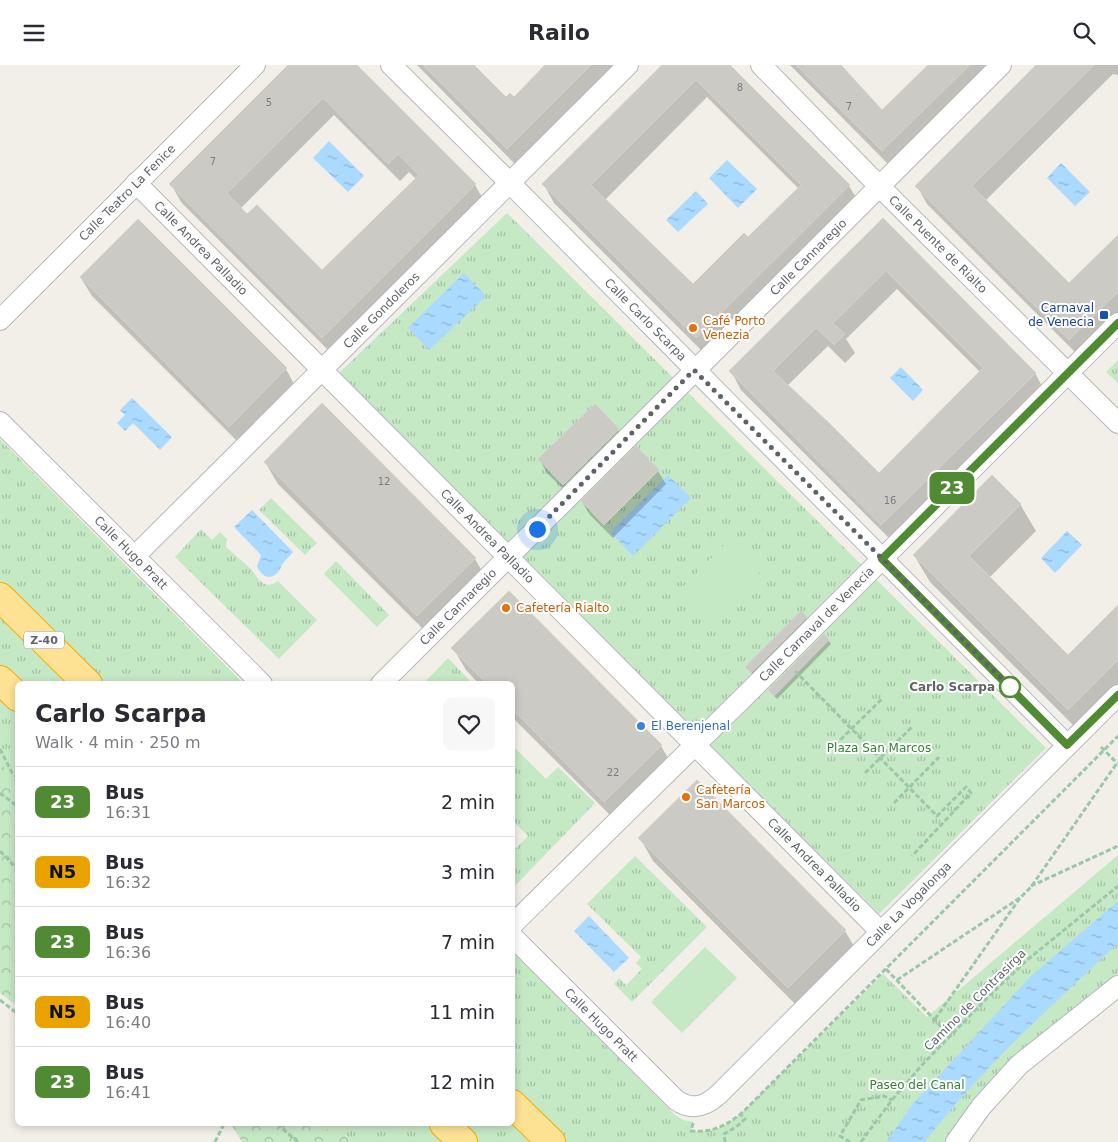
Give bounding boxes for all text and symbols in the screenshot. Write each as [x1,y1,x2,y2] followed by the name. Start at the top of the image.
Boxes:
[20,19,48,47] icon: menu
[1070,19,1098,47] icon: search
[528,20,590,45] text: Railo
[737,82,743,93] house number: 8
[266,97,272,108] house number: 5
[846,101,852,112] house number: 7
[76,142,178,244] street label: Calle Teatro La Fenice
[210,156,216,167] house number: 7
[886,193,990,296] street label: Calle Puente de Rialto
[151,198,251,298] street label: Calle Andrea Palladio
[767,216,850,298] street label: Calle Cannaregio
[341,270,423,351] street label: Calle Gondoleros
[602,276,689,364] street label: Calle Carlo Scarpa
[1028,301,1094,329] place label: Carnaval de Venecia
[1098,309,1110,321] marker: Carnaval de Venecia
[703,314,765,342] place label: Café Porto Venezia
[687,322,699,334] marker: Café Porto Venezia
[930,472,974,504] line badge: 23
[378,476,390,487] house number: 12
[939,477,965,498] text: 23
[438,486,537,586] street label: Calle Andrea Palladio
[884,495,896,506] house number: 16
[91,513,171,593] street label: Calle Hugo Pratt
[525,517,550,542] your location
[756,564,877,685] street label: Calle Carnaval de Venecia
[417,566,499,648] street label: Calle Cannaregio
[516,601,609,615] place label: Cafetería Rialto
[500,602,512,614] marker: Cafetería Rialto
[24,631,64,649] road number: Z-40
[999,676,1021,698] marker: Carlo Scarpa
[909,680,995,694] place label: Carlo Scarpa
[443,698,495,750] button: heart
[35,700,207,728] text: Carlo Scarpa
[651,719,730,733] place label: El Berenjenal
[635,720,647,732] marker: El Berenjenal
[35,733,200,752] text: Walk · 4 min · 250 m
[827,741,931,755] park label: Plaza San Marcos
[607,767,619,778] house number: 22
[105,781,144,803] text: Bus
[696,783,765,811] place label: Cafetería San Marcos
[50,791,75,812] text: 23
[441,791,495,813] text: 2 min
[680,791,692,803] marker: Cafetería San Marcos
[105,803,151,822] text: 16:31
[765,815,864,915] street label: Calle Andrea Palladio
[105,851,144,873] text: Bus
[863,859,954,950] street label: Calle La Vogalonga
[49,861,76,882] text: N5
[441,861,495,883] text: 3 min
[105,873,151,892] text: 16:32
[105,921,144,943] text: Bus
[50,931,75,952] text: 23
[441,931,495,953] text: 7 min
[105,943,151,962] text: 16:36
[921,946,1029,1054] street label: Camino de Contrasirga
[562,986,641,1065] street label: Calle Hugo Pratt
[105,991,144,1013] text: Bus
[49,1001,76,1022] text: N5
[429,1001,495,1023] text: 11 min
[105,1013,151,1032] text: 16:40
[105,1061,144,1083] text: Bus
[50,1071,75,1092] text: 23
[429,1071,495,1093] text: 12 min
[869,1078,965,1092] park label: Paseo del Canal
[105,1083,151,1102] text: 16:41

